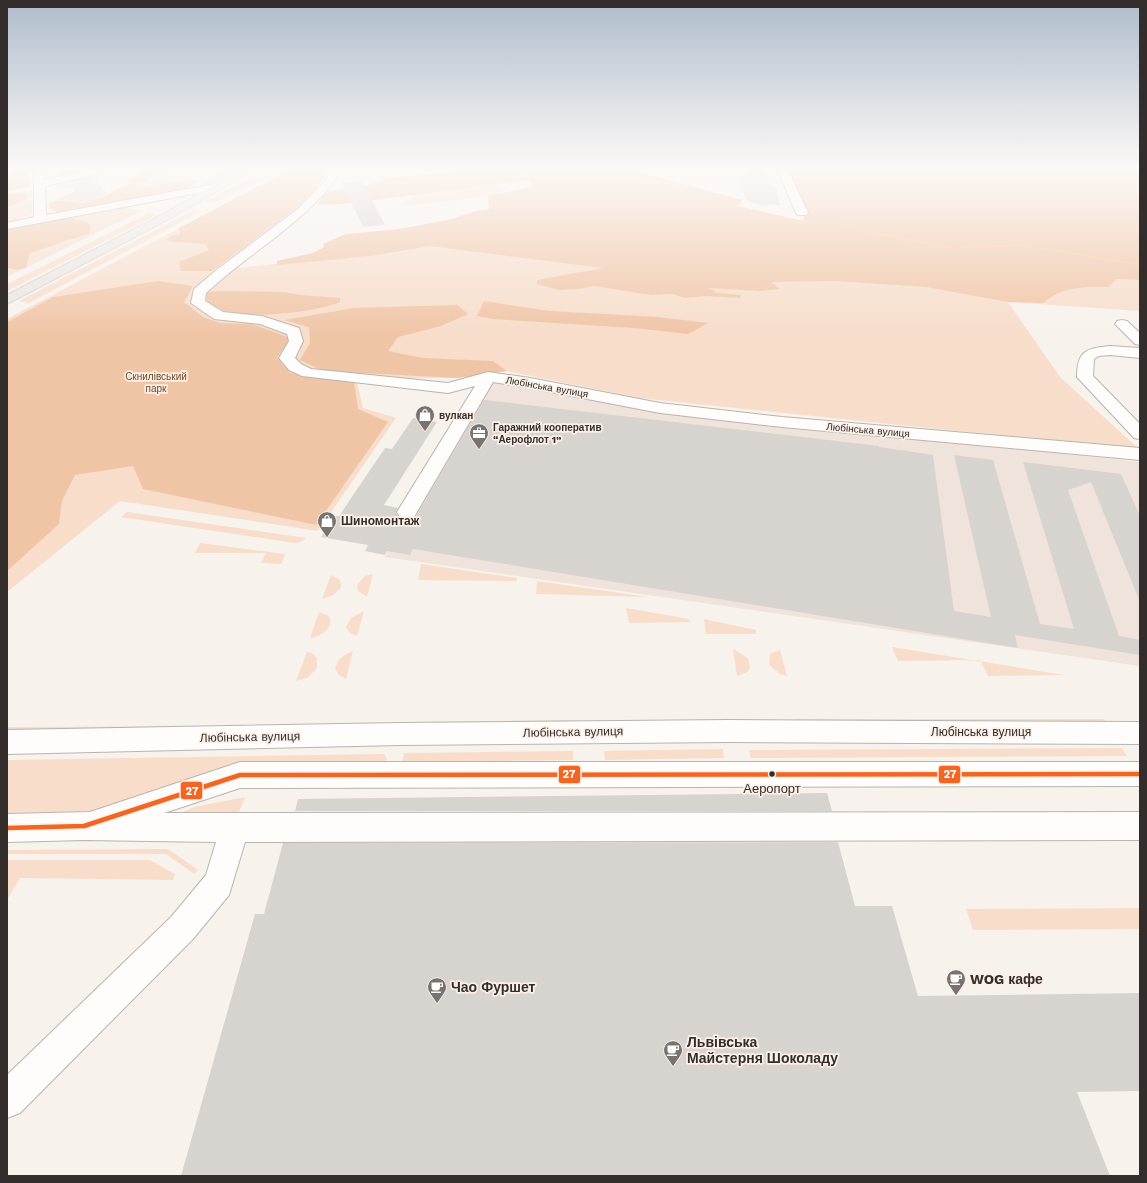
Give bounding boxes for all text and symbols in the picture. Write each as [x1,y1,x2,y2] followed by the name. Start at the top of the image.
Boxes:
[125,371,187,394] park label: Скнилівський парк
[505,374,589,400] street label: Любінська вулиця
[414,404,436,432] shop icon: вулкан
[439,410,473,421] place label: вулкан
[826,421,910,439] street label: Любінська вулиця
[468,422,490,450] office icon: Гаражний кооператив “Аерофлот 1”
[493,422,602,445] place label: Гаражний кооператив “Аерофлот 1”
[316,510,338,538] shop icon: Шиномонтаж
[341,514,420,528] place label: Шиномонтаж
[523,724,623,740] street label: Любінська вулиця
[931,725,1031,739] street label: Любінська вулиця
[200,729,300,745] street label: Любінська вулиця
[558,765,581,784] line badge: 27
[938,765,961,784] line badge: 27
[562,768,576,781] text: 27
[943,768,957,781] text: 27
[767,769,777,779] marker: Аеропорт
[180,781,203,800] line badge: 27
[743,781,801,796] place label: Аеропорт
[185,785,199,798] text: 27
[945,968,967,996] cafe icon: WOG кафе
[970,971,1043,987] place label: WOG кафе
[426,976,448,1004] cafe icon: Чао Фуршет
[451,979,536,995] place label: Чао Фуршет
[687,1034,838,1066] place label: Львівська Майстерня Шоколаду
[662,1039,684,1067] cafe icon: Львівська Майстерня Шоколаду

